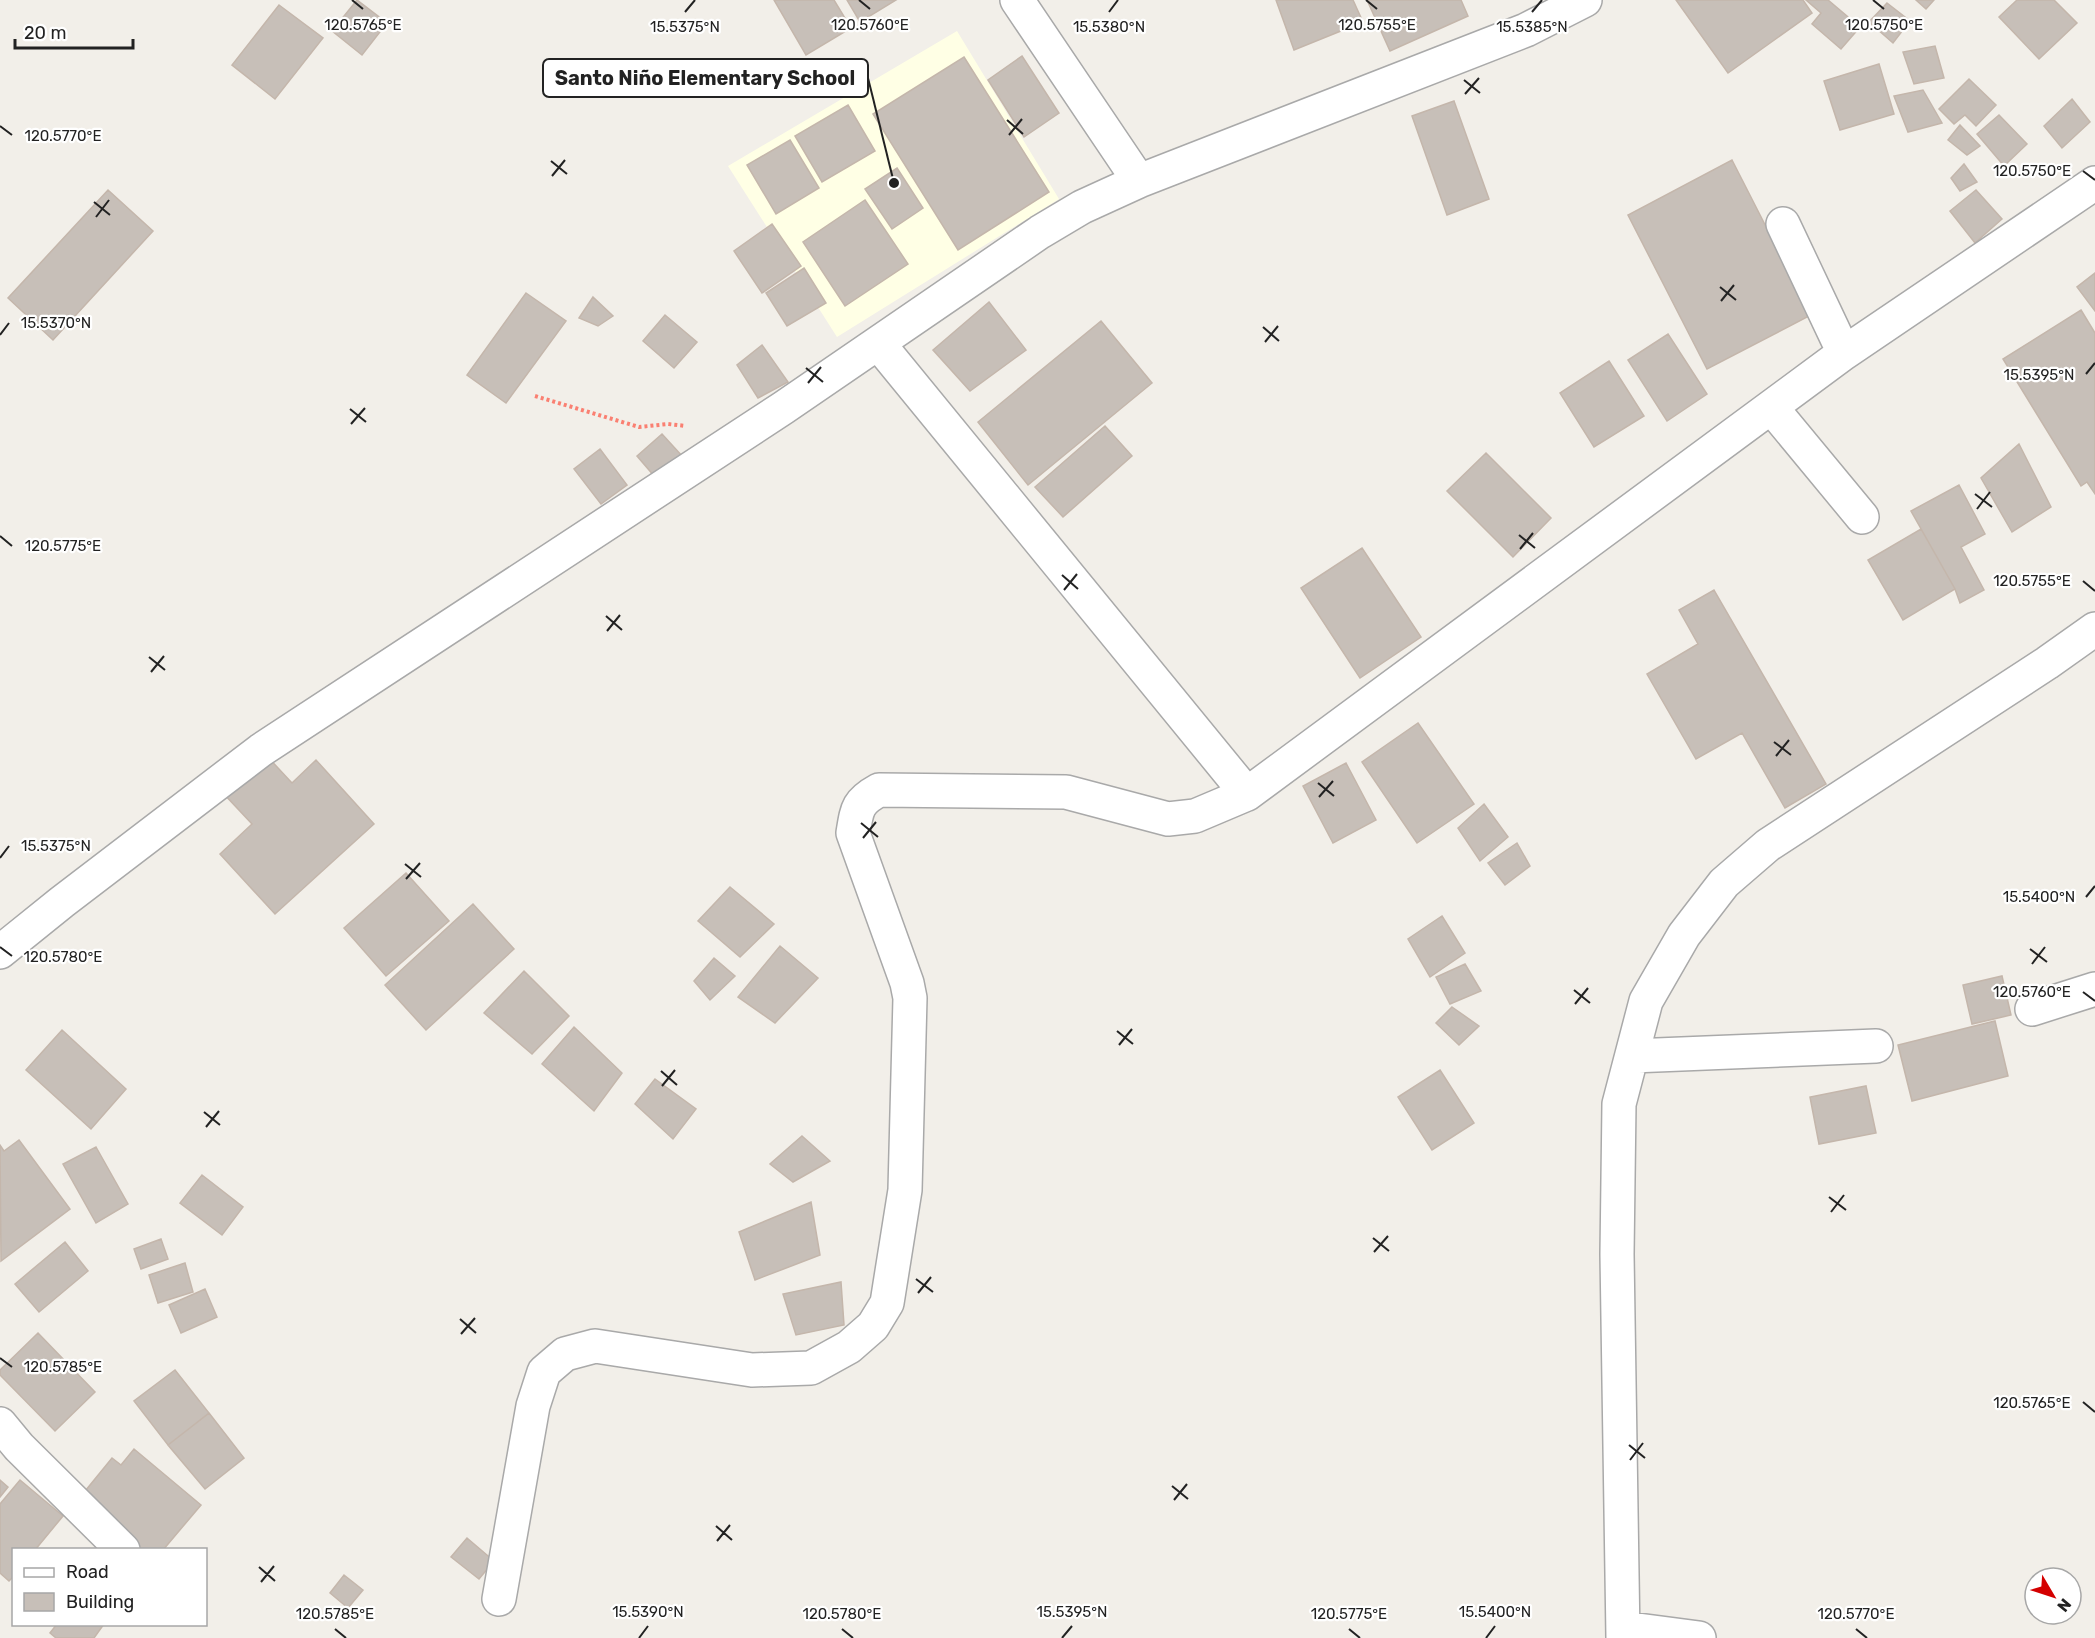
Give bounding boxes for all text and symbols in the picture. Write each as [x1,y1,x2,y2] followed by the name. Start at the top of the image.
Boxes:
[15,12,134,50] scale bar
[324,16,402,34] text: 120.5765°E
[831,16,909,34] text: 120.5760°E
[1338,16,1416,34] text: 120.5755°E
[1845,16,1923,34] text: 120.5750°E
[650,18,720,36] text: 15.5375°N
[1073,18,1145,36] text: 15.5380°N
[1496,18,1568,36] text: 15.5385°N
[24,22,66,44] text: 20 m
[543,59,868,97] callout: Santo Niño Elementary School
[555,66,855,90] text: Santo Niño Elementary School
[24,127,102,145] text: 120.5770°E
[1993,162,2071,180] text: 120.5750°E
[21,314,91,332] text: 15.5370°N
[2004,366,2074,384] text: 15.5395°N
[25,537,101,555] text: 120.5775°E
[1993,572,2071,590] text: 120.5755°E
[21,837,91,855] text: 15.5375°N
[2003,888,2075,906] text: 15.5400°N
[24,948,102,966] text: 120.5780°E
[1993,983,2071,1001] text: 120.5760°E
[24,1358,102,1376] text: 120.5785°E
[1993,1394,2071,1412] text: 120.5765°E
[12,1548,207,1626] legend
[66,1561,109,1583] text: Road
[2023,1566,2083,1626] north arrow
[66,1591,134,1613] text: Building
[2053,1595,2075,1616] text: N
[612,1603,684,1621] text: 15.5390°N
[1037,1603,1107,1621] text: 15.5395°N
[1459,1603,1531,1621] text: 15.5400°N
[296,1605,374,1623] text: 120.5785°E
[803,1605,881,1623] text: 120.5780°E
[1311,1605,1387,1623] text: 120.5775°E
[1817,1605,1895,1623] text: 120.5770°E

